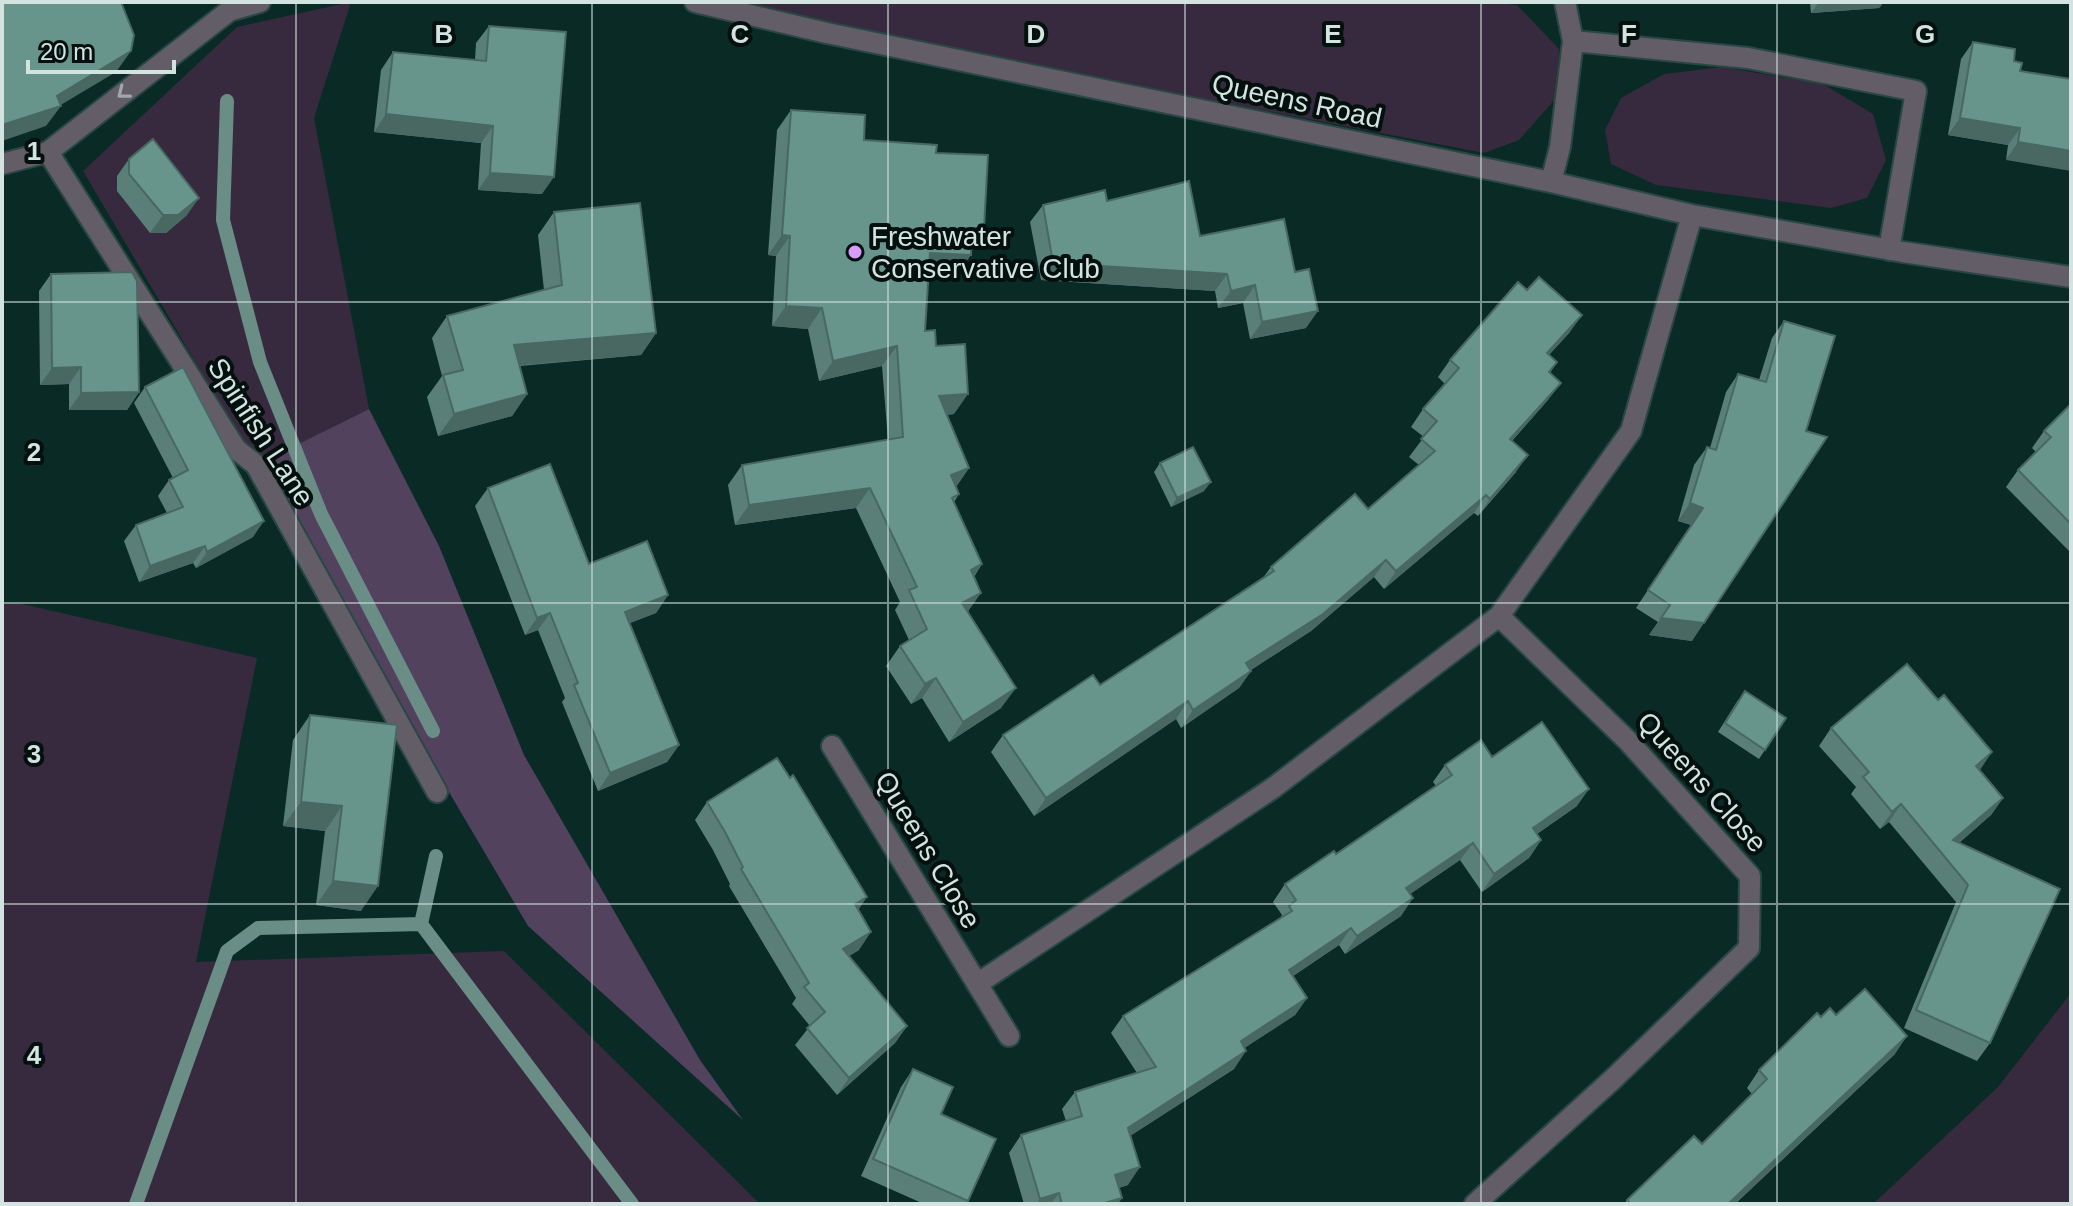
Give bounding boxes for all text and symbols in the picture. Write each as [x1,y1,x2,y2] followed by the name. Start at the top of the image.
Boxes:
[435,19,453,49] text: B
[731,19,750,49] text: C
[1027,19,1045,49] text: D
[1324,19,1342,49] text: E
[1621,19,1637,49] text: F
[1915,19,1935,49] text: G
[28,24,174,74] scale bar
[40,38,93,65] text: 20 m
[1209,68,1385,134] street label: Queens Road
[117,84,132,98] one-way arrow
[27,136,41,166] text: 1
[871,221,1100,284] place label: Freshwater Conservative Club
[846,243,864,261] marker: Freshwater Conservative Club
[202,352,320,512] street label: Spinfish Lane
[27,437,41,467] text: 2
[1631,706,1773,858] street label: Queens Close
[27,739,41,769] text: 3
[869,766,987,934] street label: Queens Close
[27,1040,42,1070] text: 4

